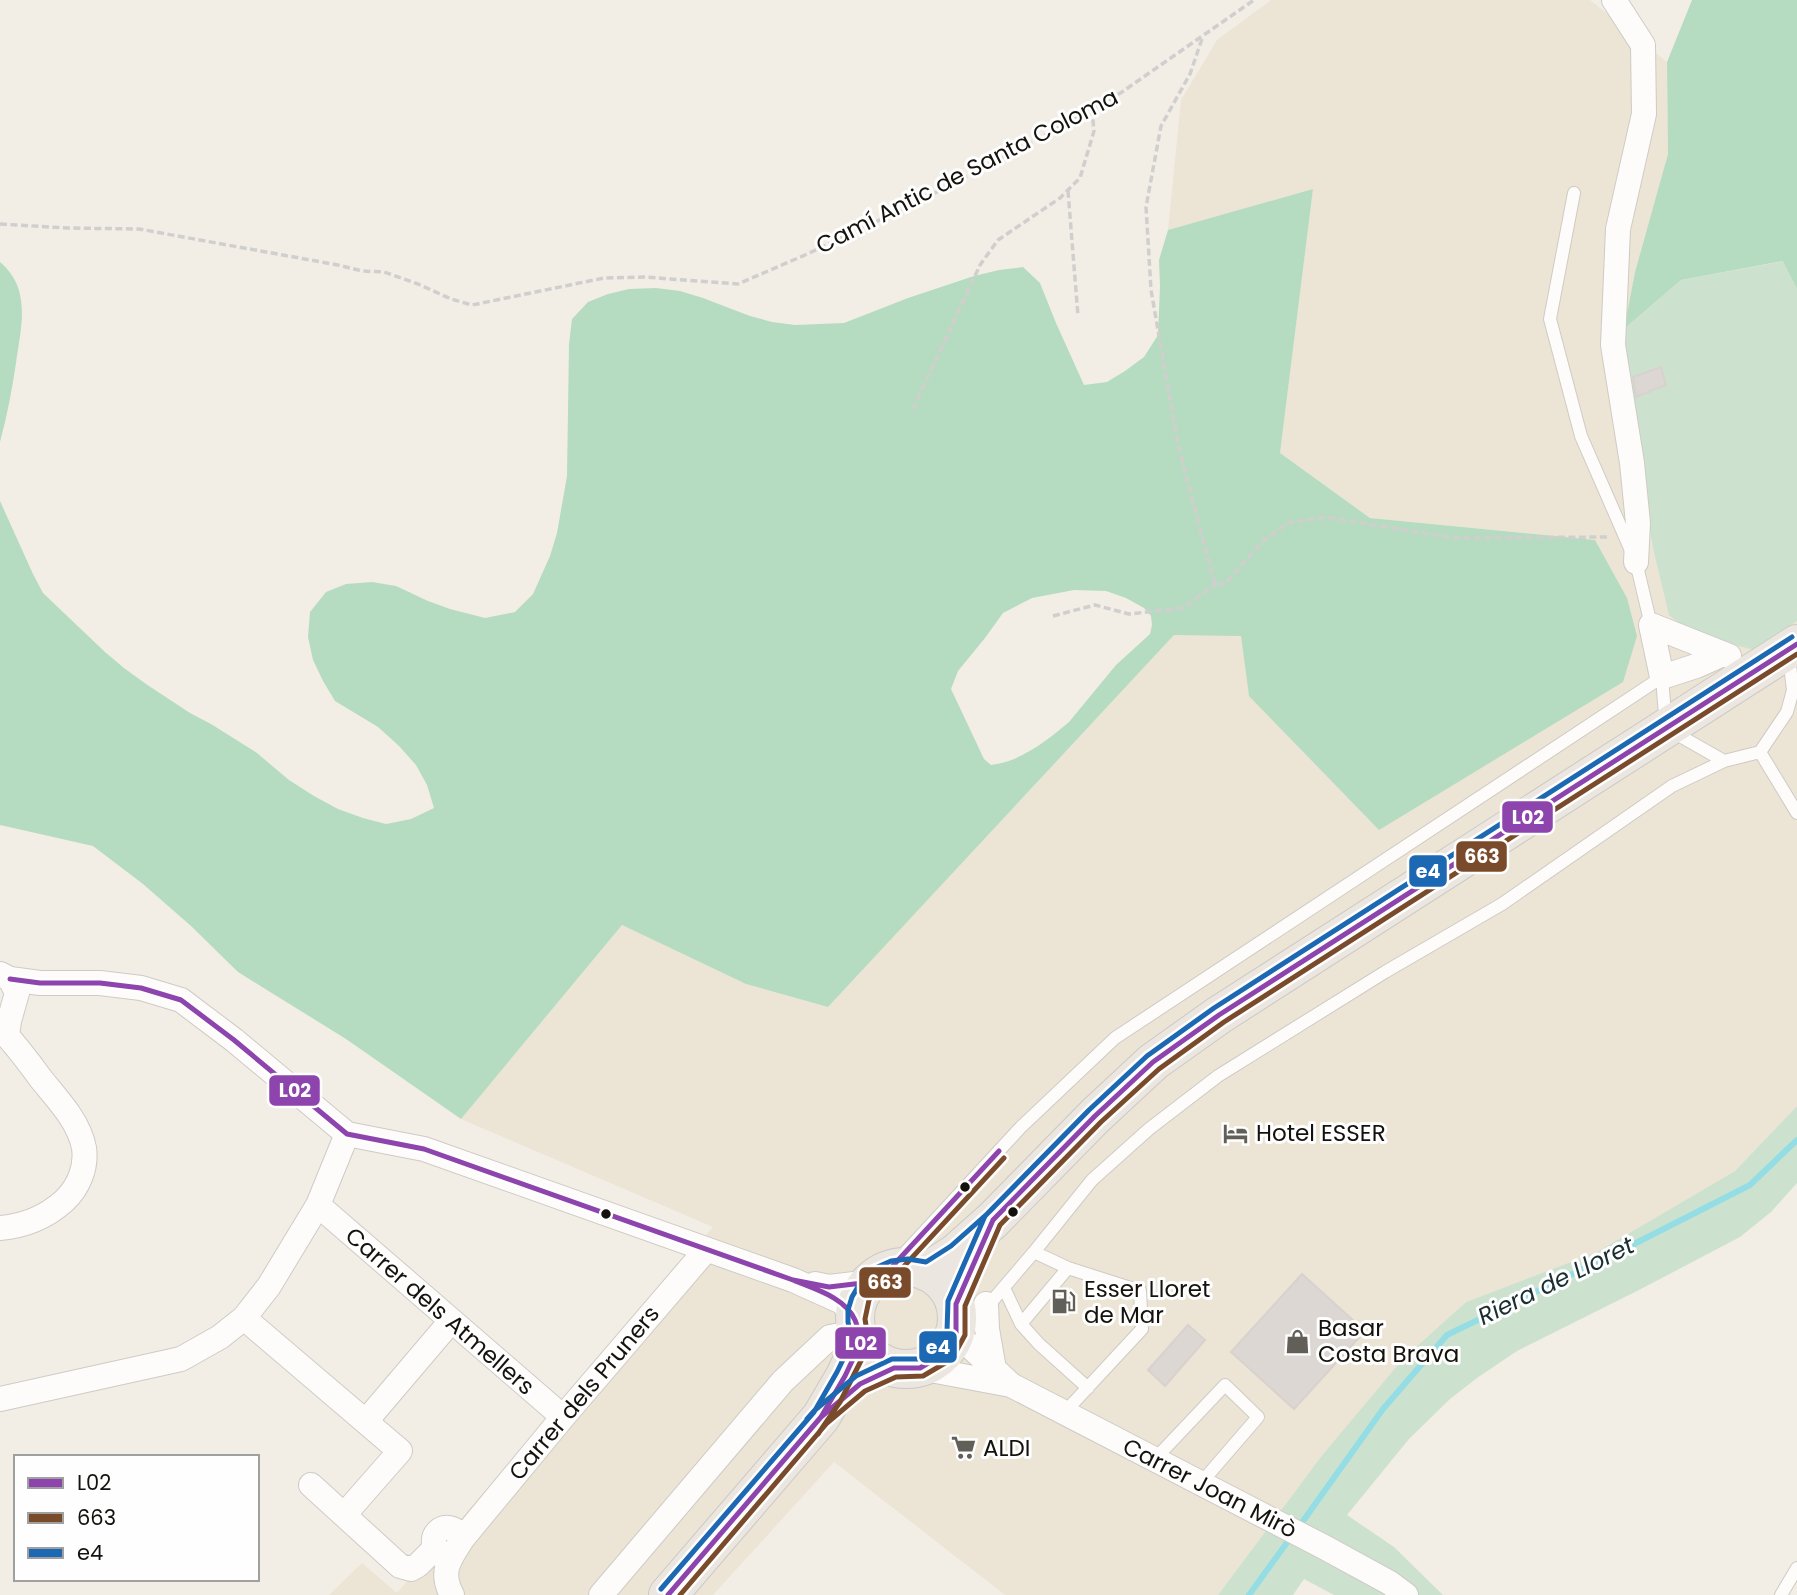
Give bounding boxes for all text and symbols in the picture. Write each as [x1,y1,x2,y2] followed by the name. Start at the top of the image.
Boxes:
[810,81,1124,261] street label: Camí Antic de Santa Coloma
[1501,800,1554,834] line badge: L02
[1512,804,1544,831] text: L02
[1455,840,1508,873] line badge: 663
[1464,843,1500,870] text: 663
[1408,854,1448,888] line badge: e4
[1416,858,1440,885] text: e4
[268,1074,321,1107] line badge: L02
[279,1077,311,1104] text: L02
[1256,1117,1386,1149] place label: Hotel ESSER
[1222,1119,1250,1147] hotel icon: Hotel ESSER
[958,1180,972,1194] unlabelled marker
[1006,1205,1020,1219] unlabelled marker
[599,1207,613,1221] unlabelled marker
[339,1220,541,1402] street label: Carrer dels Atmellers
[1472,1228,1641,1333] water label: Riera de Lloret
[858,1266,912,1299] line badge: 663
[867,1269,903,1296] text: 663
[1084,1273,1210,1331] place label: Esser Lloret de Mar
[1050,1288,1078,1316] fuel station icon: Esser Lloret de Mar
[501,1299,667,1487] street label: Carrer dels Pruners
[1318,1312,1459,1370] place label: Basar Costa Brava
[834,1326,887,1360] line badge: L02
[1284,1327,1312,1355] shop icon: Basar Costa Brava
[845,1330,877,1357] text: L02
[918,1330,958,1364] line badge: e4
[926,1334,950,1361] text: e4
[1117,1430,1303,1546] street label: Carrer Joan Mirò
[983,1432,1030,1464] place label: ALDI
[949,1434,977,1462] supermarket icon: ALDI
[14,1455,259,1581] legend
[77,1468,111,1497] text: L02
[77,1503,116,1532] text: 663
[77,1538,103,1567] text: e4

